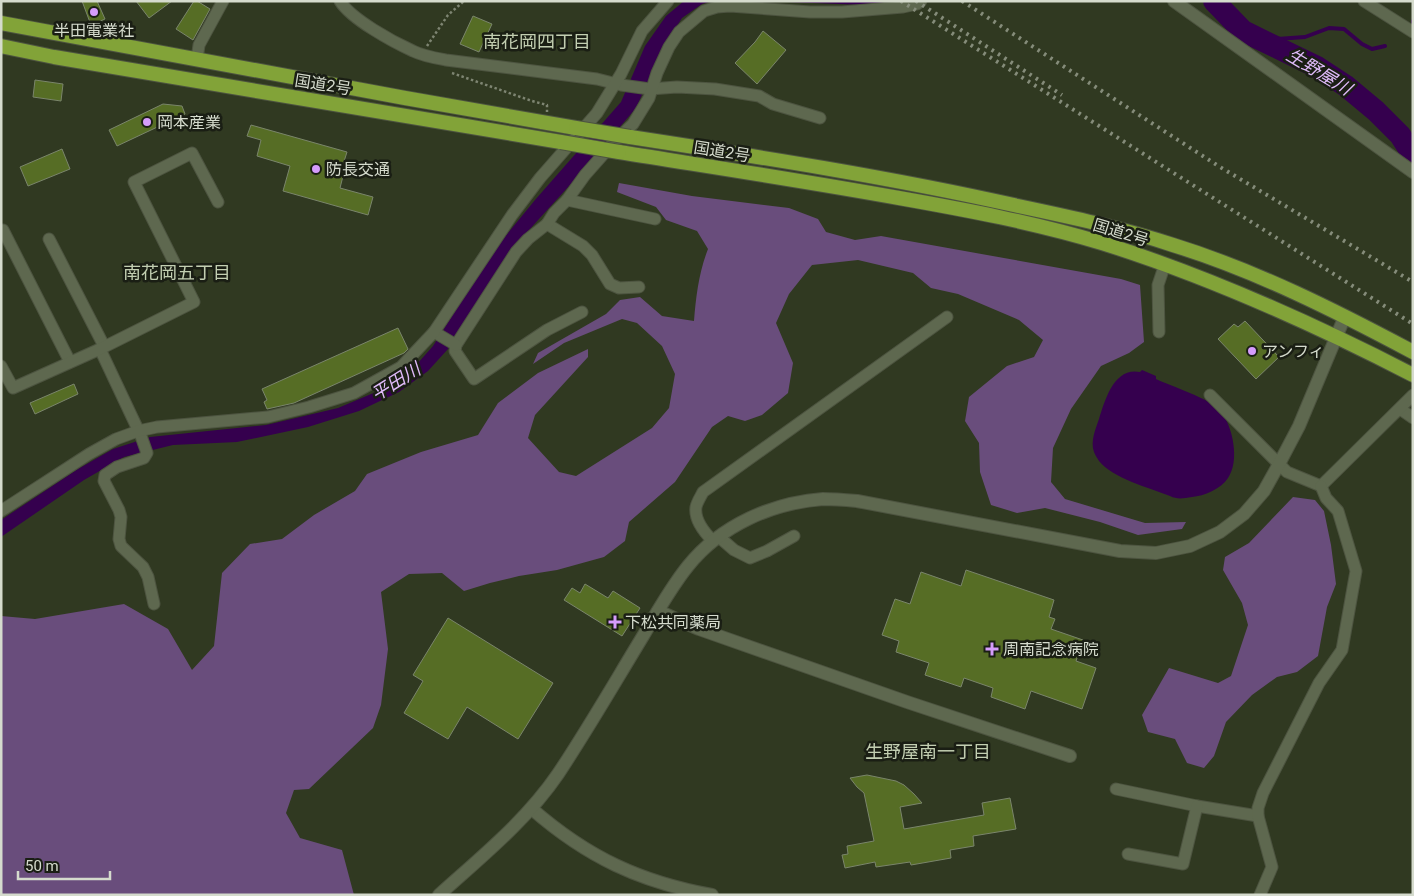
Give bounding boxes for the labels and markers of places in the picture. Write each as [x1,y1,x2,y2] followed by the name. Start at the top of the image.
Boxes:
[88,6,100,18] marker: 半田電業社
[54,21,134,40] place label: 半田電業社
[157,113,221,132] place label: 岡本産業
[141,116,153,128] marker: 岡本産業
[326,160,390,179] place label: 防長交通
[310,163,322,175] marker: 防長交通
[1262,342,1325,361] place label: アンフィ
[1246,345,1258,357] marker: アンフィ
[625,613,721,632] place label: 下松共同薬局
[609,616,621,628] marker: 下松共同薬局
[1003,640,1099,659] place label: 周南記念病院
[985,642,999,656] marker: 周南記念病院

